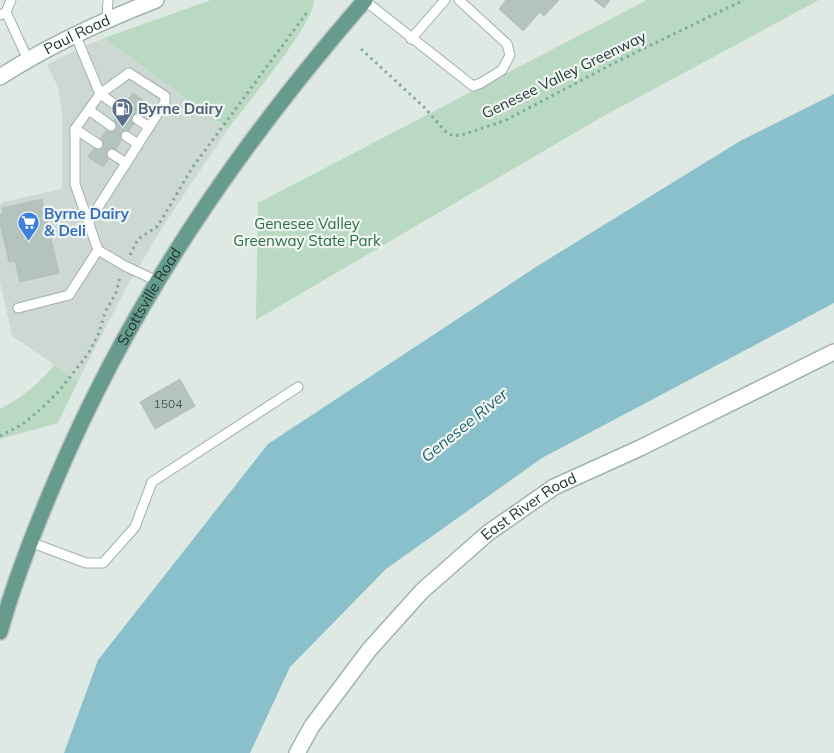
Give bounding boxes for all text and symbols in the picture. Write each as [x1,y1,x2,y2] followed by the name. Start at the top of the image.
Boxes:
[40,10,113,58] street label: Paul Road
[478,26,649,123] street label: Genesee Valley Greenway
[110,97,134,128] fuel station icon: Byrne Dairy
[138,99,224,118] place label: Byrne Dairy
[44,204,130,240] place label: Byrne Dairy & Deli
[16,211,40,242] supermarket icon: Byrne Dairy & Deli
[233,214,381,250] park label: Genesee Valley Greenway State Park
[113,244,185,349] street label: Scottsville Road
[417,383,512,466] water label: Genesee River
[154,396,182,411] house number: 1504
[477,468,579,544] street label: East River Road

